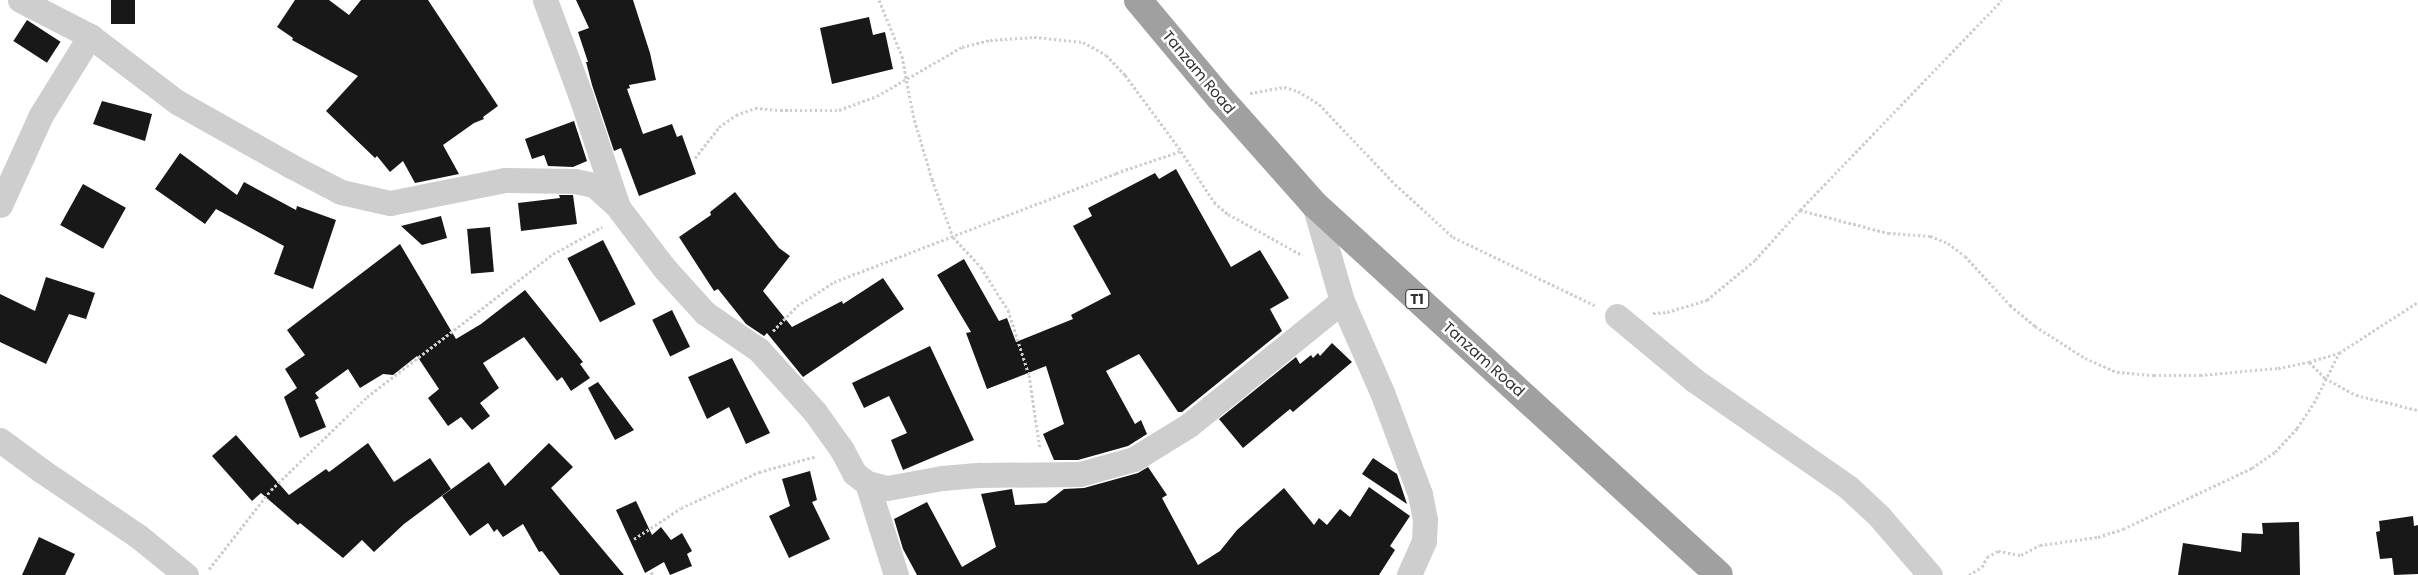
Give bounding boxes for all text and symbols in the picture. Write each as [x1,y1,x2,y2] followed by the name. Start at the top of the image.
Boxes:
[1159,27,1239,117] street label: Tanzam Road
[1404,288,1430,310] road number: T1
[1440,318,1528,400] street label: Tanzam Road

